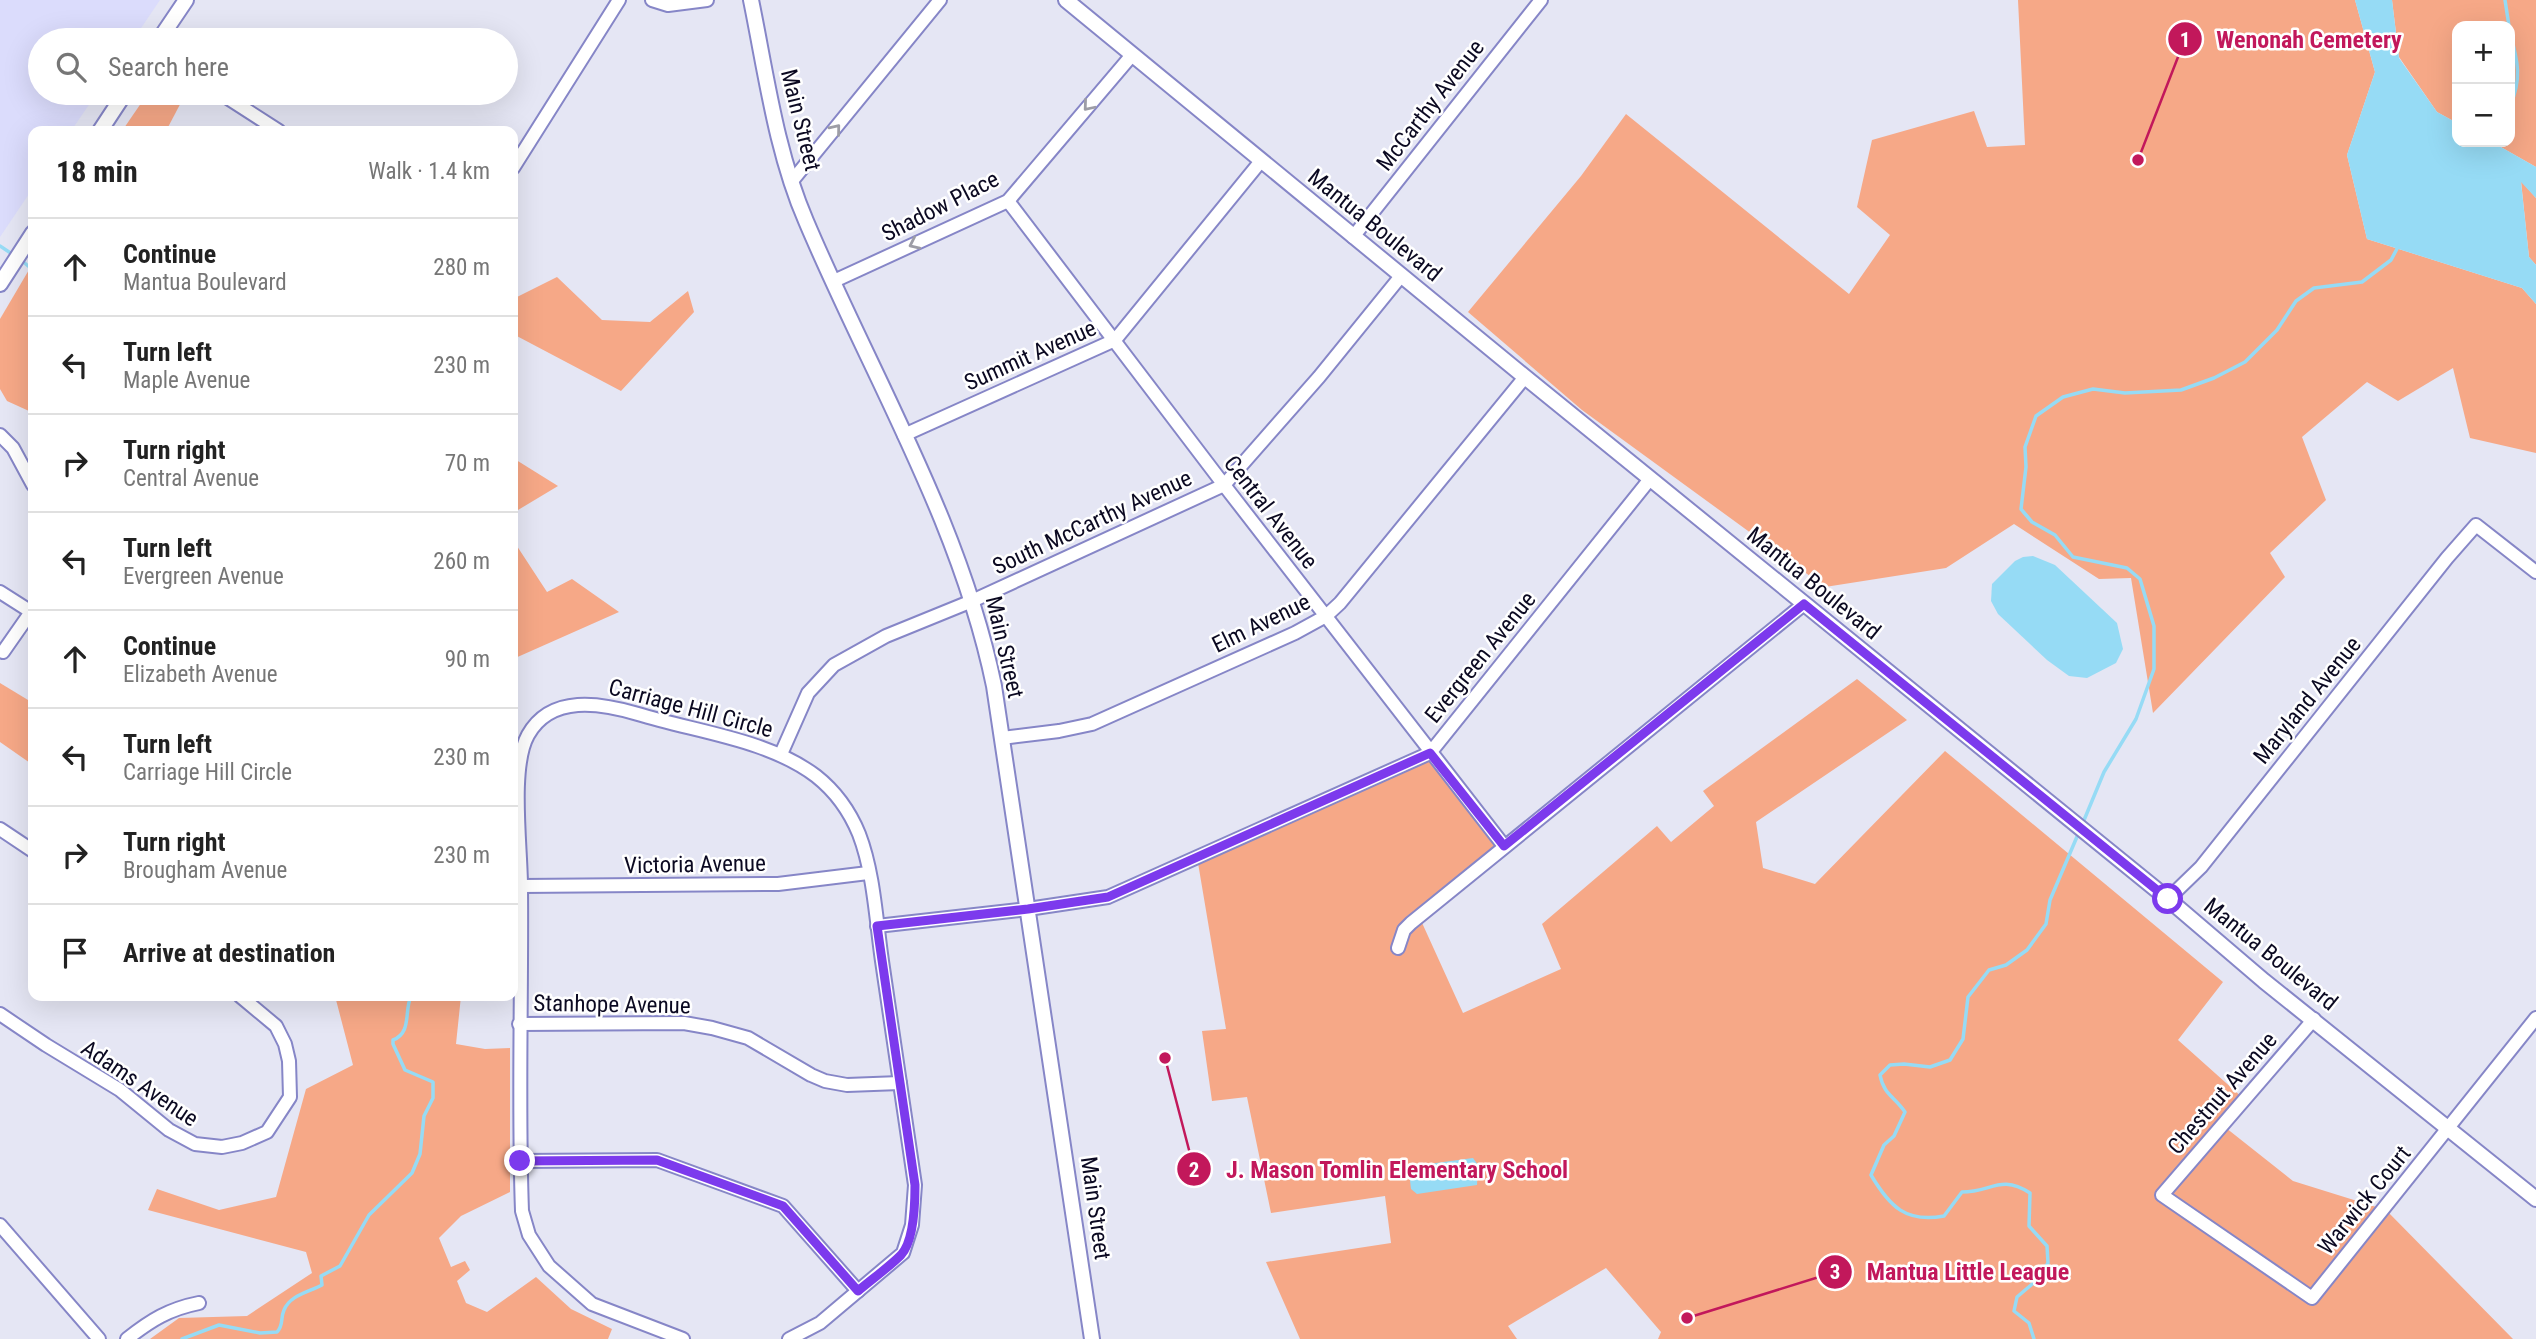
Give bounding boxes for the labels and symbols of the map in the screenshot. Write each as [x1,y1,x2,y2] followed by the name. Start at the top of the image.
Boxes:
[2167,17,2416,62] callout: Wenonah Cemetery
[2216,26,2402,54] text: Wenonah Cemetery
[2180,28,2190,52] text: 1
[1371,35,1490,176] street label: McCarthy Avenue
[775,66,826,174] street label: Main Street
[1084,98,1096,111] one-way arrow
[828,125,840,138] one-way arrow
[1303,163,1447,287] street label: Mantua Boulevard
[877,165,1003,247] street label: Shadow Place
[909,236,921,250] one-way arrow
[960,314,1100,397] street label: Summit Avenue
[1218,450,1323,574] street label: Central Avenue
[988,464,1196,580] street label: South McCarthy Avenue
[1742,521,1886,645] street label: Mantua Boulevard
[1419,586,1541,728] street label: Evergreen Avenue
[1208,588,1315,659] street label: Elm Avenue
[980,593,1029,701] street label: Main Street
[2248,631,2367,769] street label: Maryland Avenue
[606,674,776,743] street label: Carriage Hill Circle
[624,850,766,879] street label: Victoria Avenue
[2152,883,2183,914] route start
[2199,892,2343,1016] street label: Mantua Boulevard
[533,990,691,1019] street label: Stanhope Avenue
[2162,1027,2283,1160] street label: Chestnut Avenue
[76,1034,203,1132] street label: Adams Avenue
[2312,1141,2416,1260] street label: Warwick Court
[504,1145,535,1176] route end
[1177,1147,1583,1192] callout: J. Mason Tomlin Elementary School
[1075,1155,1116,1261] street label: Main Street
[1226,1156,1568,1184] text: J. Mason Tomlin Elementary School
[1189,1158,1199,1182] text: 2
[1817,1249,2083,1294] callout: Mantua Little League
[1867,1258,2069,1286] text: Mantua Little League
[1830,1260,1840,1284] text: 3

